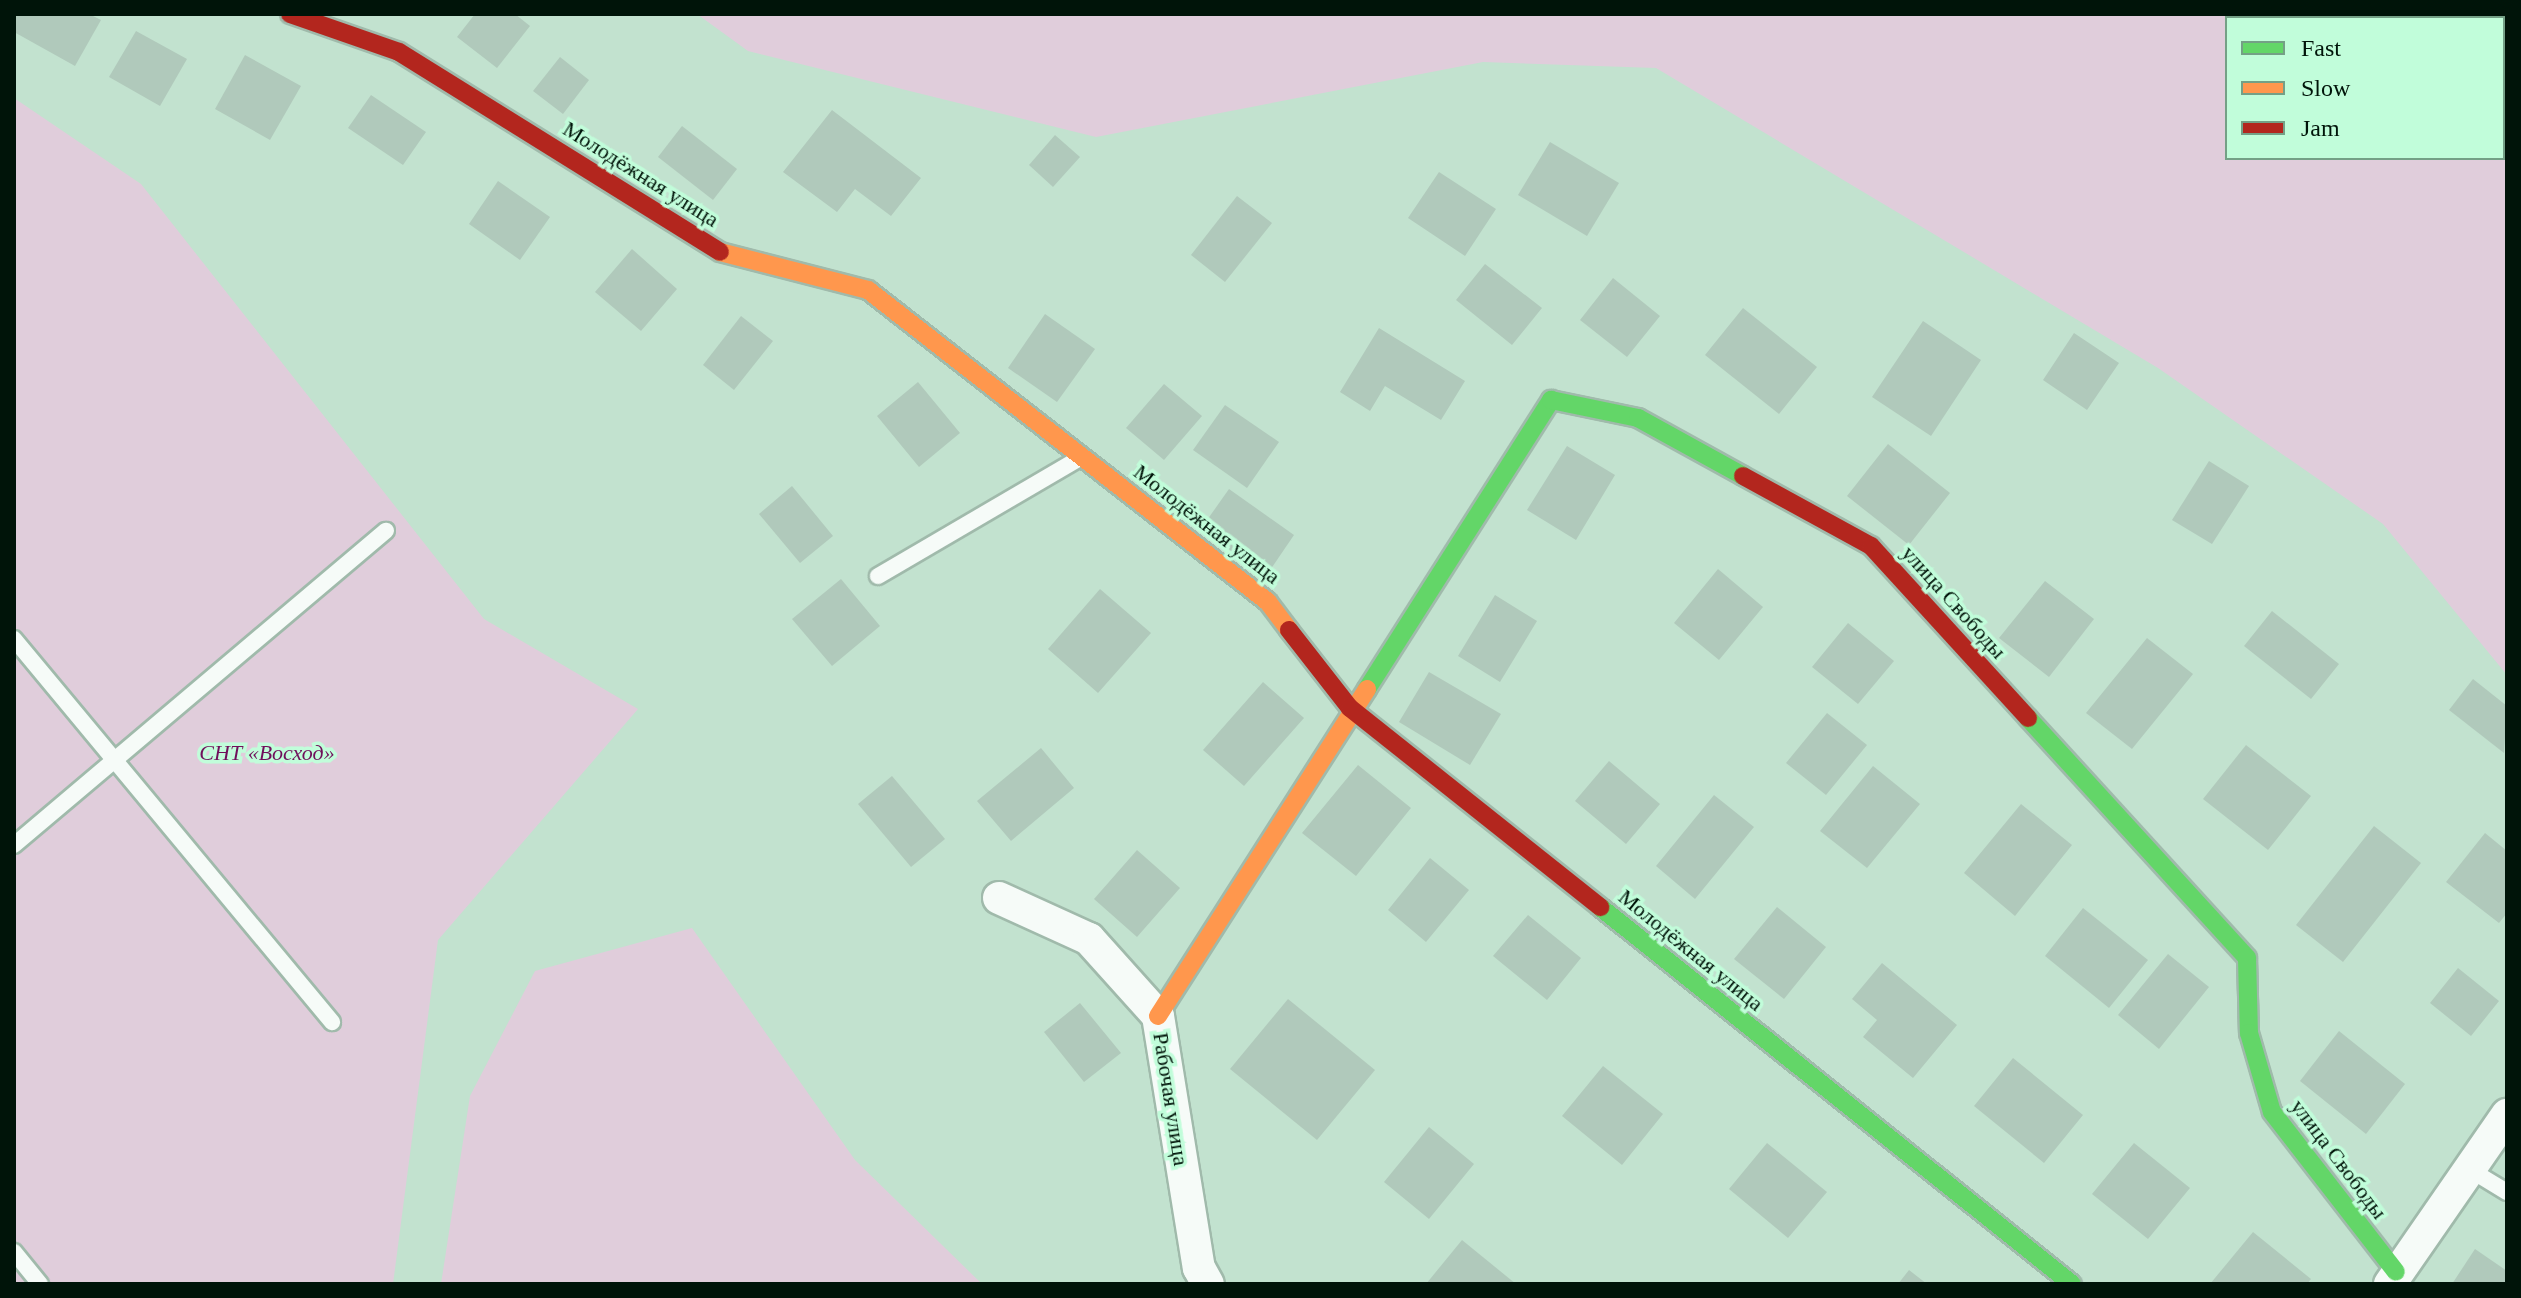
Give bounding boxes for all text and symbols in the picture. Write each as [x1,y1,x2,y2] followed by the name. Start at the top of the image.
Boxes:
[2225,16,2505,160] legend
[2301,35,2341,61] text: Fast
[2301,75,2350,101] text: Slow
[558,115,724,233] street label: Молодёжная улица
[2301,115,2340,141] text: Jam
[1128,459,1286,589] street label: Молодёжная улица
[1896,540,2012,664] street label: улица Свободы
[199,740,335,766] park label: СНТ «Восход»
[1613,884,1769,1016] street label: Молодёжная улица
[1147,1031,1195,1167] street label: Рабочая улица
[2285,1094,2393,1224] street label: улица Свободы

